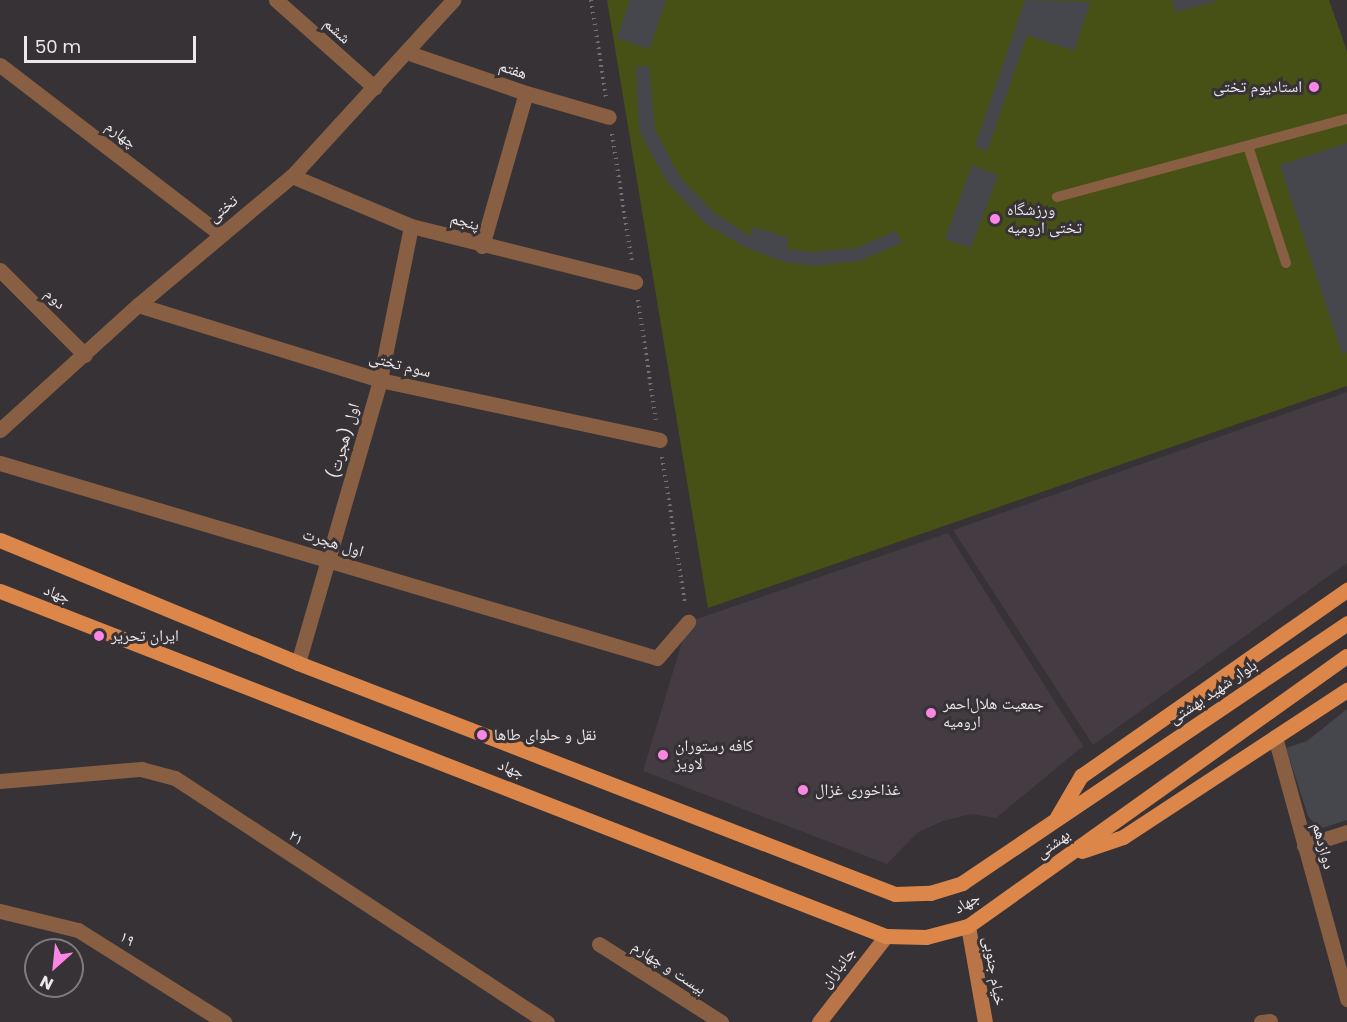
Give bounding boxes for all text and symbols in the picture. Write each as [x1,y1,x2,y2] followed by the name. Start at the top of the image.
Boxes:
[320,14,354,48] street label: ششم
[27,24,200,62] scale bar
[35,34,81,59] text: 50 m
[496,56,530,84] street label: هفتم
[1213,77,1302,97] place label: استادیوم تختی
[1307,80,1321,94] marker: استادیوم تختی
[102,117,140,153] street label: چهارم
[204,191,242,227] street label: تختی
[1007,200,1082,238] place label: ورزشگاه تختی ارومیه
[448,209,482,235] street label: پنجم
[988,212,1002,226] marker: ورزشگاه تختی ارومیه
[40,284,70,314] street label: دوم
[367,348,433,382] street label: سوم تختی
[324,401,364,481] street label: اول (هجرت)
[300,525,366,561] street label: اول هجرت
[41,580,73,608] street label: جهاد
[111,626,179,646] place label: ایران تحریر
[92,629,106,643] marker: ایران تحریر
[1165,655,1261,729] street label: بلوار شهید بهشتی
[943,694,1044,732] place label: جمعیت هلال‌احمر ارومیه
[924,706,938,720] marker: جمعیت هلال‌احمر ارومیه
[494,725,596,745] place label: نقل و حلوای طاها
[475,728,489,742] marker: نقل و حلوای طاها
[675,736,753,774] place label: کافه رستوران لاویز
[656,748,670,762] marker: کافه رستوران لاویز
[495,755,527,783] street label: جهاد
[815,780,900,800] place label: غذاخوری غزال
[796,783,810,797] marker: غذاخوری غزال
[1308,821,1338,871] street label: دوازدهم
[1032,825,1074,863] street label: بهشتی
[285,826,307,850] street label: ۲۱
[951,888,983,918] street label: جهاد
[116,927,138,951] street label: ۱۹
[978,935,1010,1007] street label: خیام جنوبی
[628,937,710,999] street label: بیست و چهارم
[24,938,84,998] north arrow
[816,944,860,992] street label: جانبازان
[36,970,57,996] text: N

